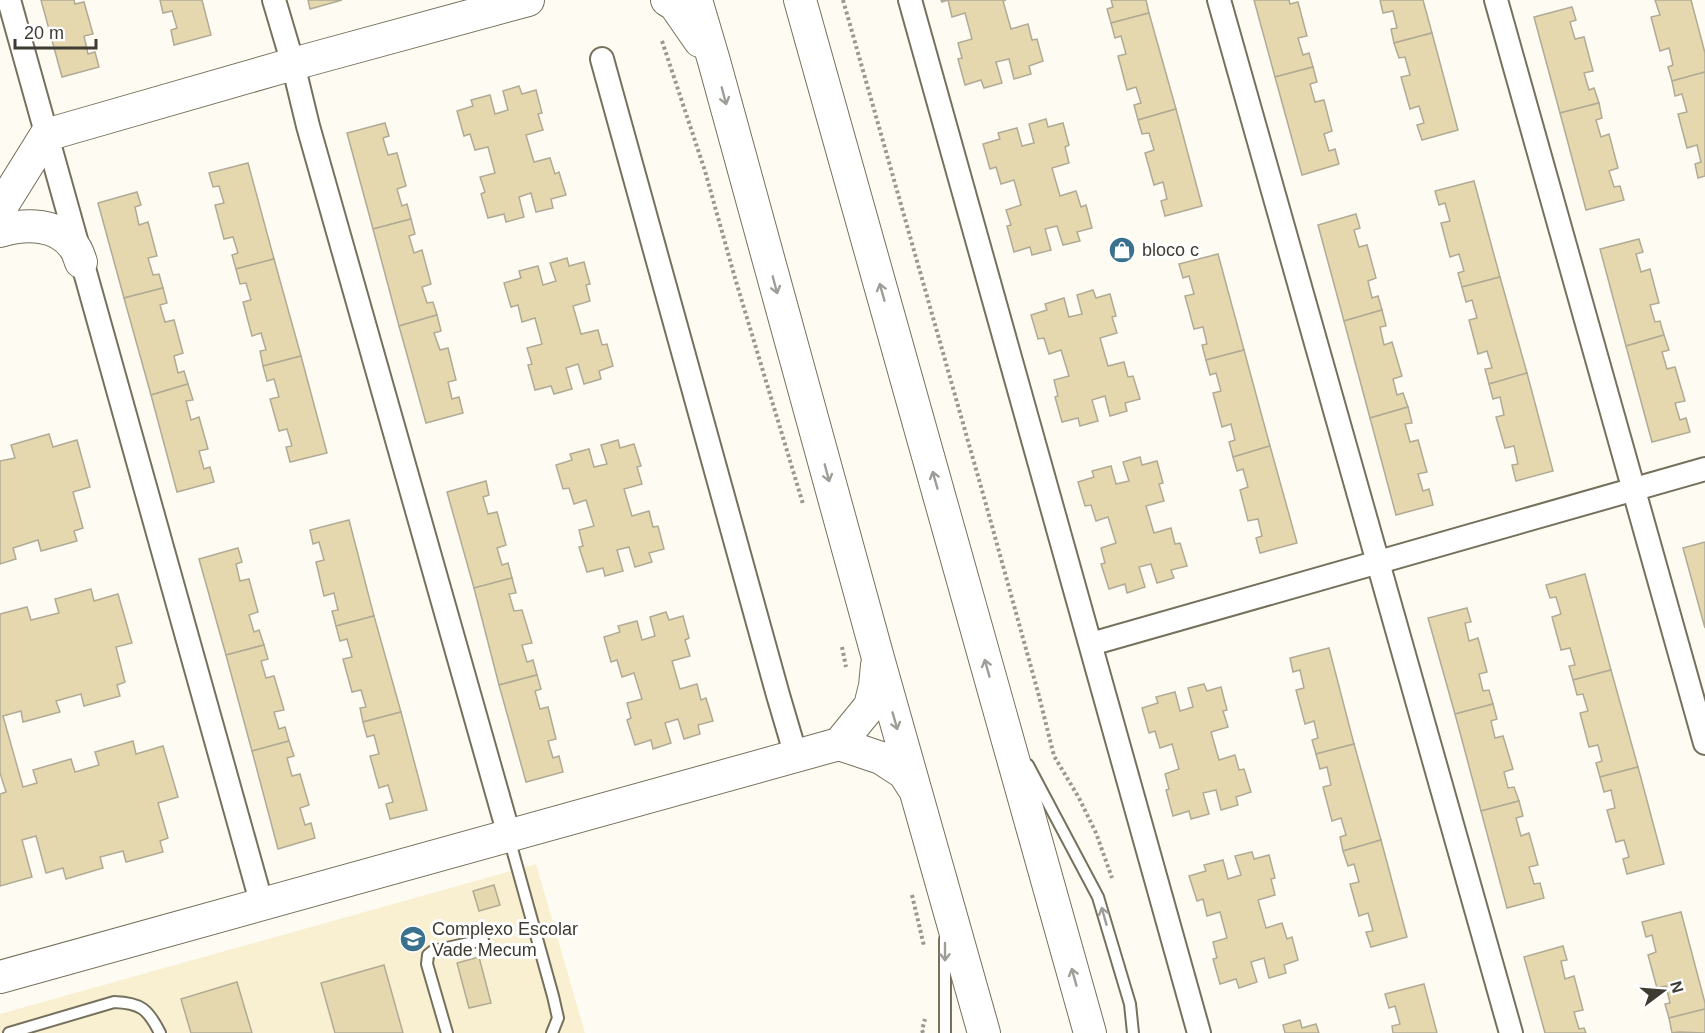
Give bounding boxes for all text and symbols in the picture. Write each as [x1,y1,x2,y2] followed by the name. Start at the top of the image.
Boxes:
[15,12,96,50] scale bar
[24,23,64,43] text: 20 m
[719,87,730,106] one-way arrow
[1107,235,1137,265] shop icon: bloco c
[1142,240,1199,260] place label: bloco c
[770,275,782,294] one-way arrow
[876,283,887,302] one-way arrow
[822,463,833,482] one-way arrow
[928,471,940,490] one-way arrow
[981,659,992,678] one-way arrow
[890,711,902,730] one-way arrow
[1098,906,1109,925] one-way arrow
[432,919,578,960] place label: Complexo Escolar Vade Mecum
[398,924,428,954] school or university icon: Complexo Escolar Vade Mecum
[939,942,951,962] one-way arrow
[1633,961,1693,1021] north arrow
[1068,968,1079,987] one-way arrow
[1667,979,1687,995] text: N

